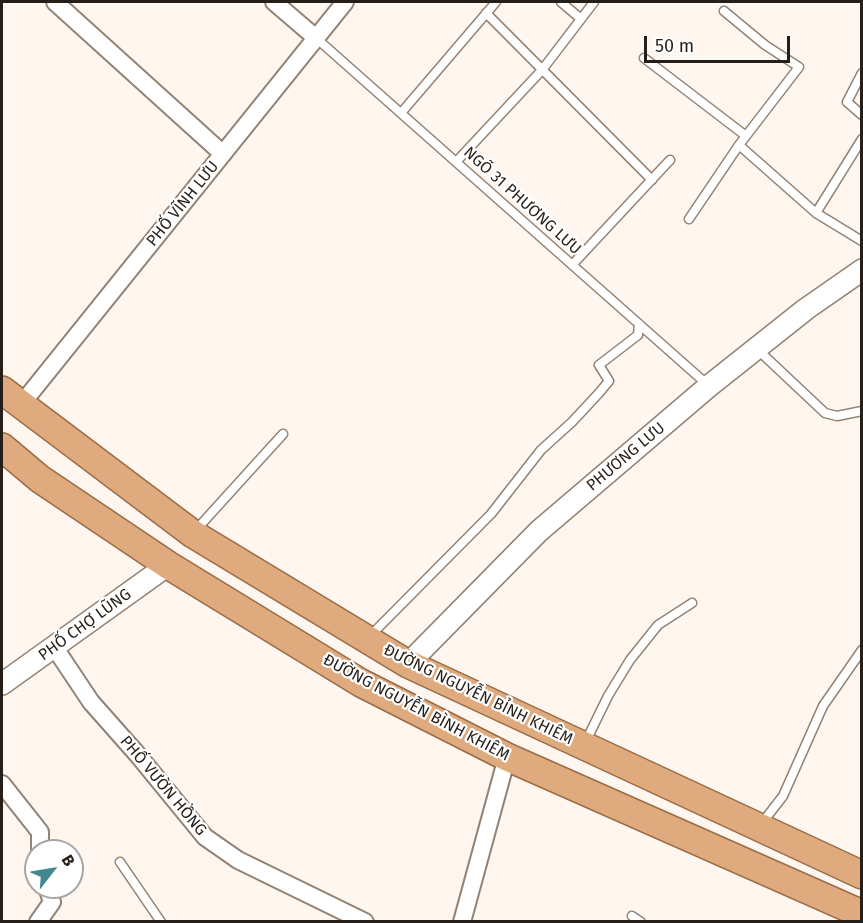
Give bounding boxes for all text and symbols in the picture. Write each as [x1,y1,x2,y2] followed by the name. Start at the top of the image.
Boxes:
[647,24,792,62] scale bar
[655,35,694,57] text: 50 m
[459,143,585,259] street label: NGÕ 31 PHƯƠNG LƯU
[143,157,223,251] street label: PHỐ VĨNH LƯU
[583,419,669,495] street label: PHƯƠNG LƯU
[35,585,135,665] street label: PHỐ CHỢ LŨNG
[380,641,576,749] street label: ĐƯỜNG NGUYỄN BỈNH KHIÊM
[319,651,513,765] street label: ĐƯỜNG NGUYỄN BÌNH KHIÊM
[116,732,210,840] street label: PHỐ VƯỜN HỒNG
[24,839,84,899] north arrow
[57,851,79,870] text: B

